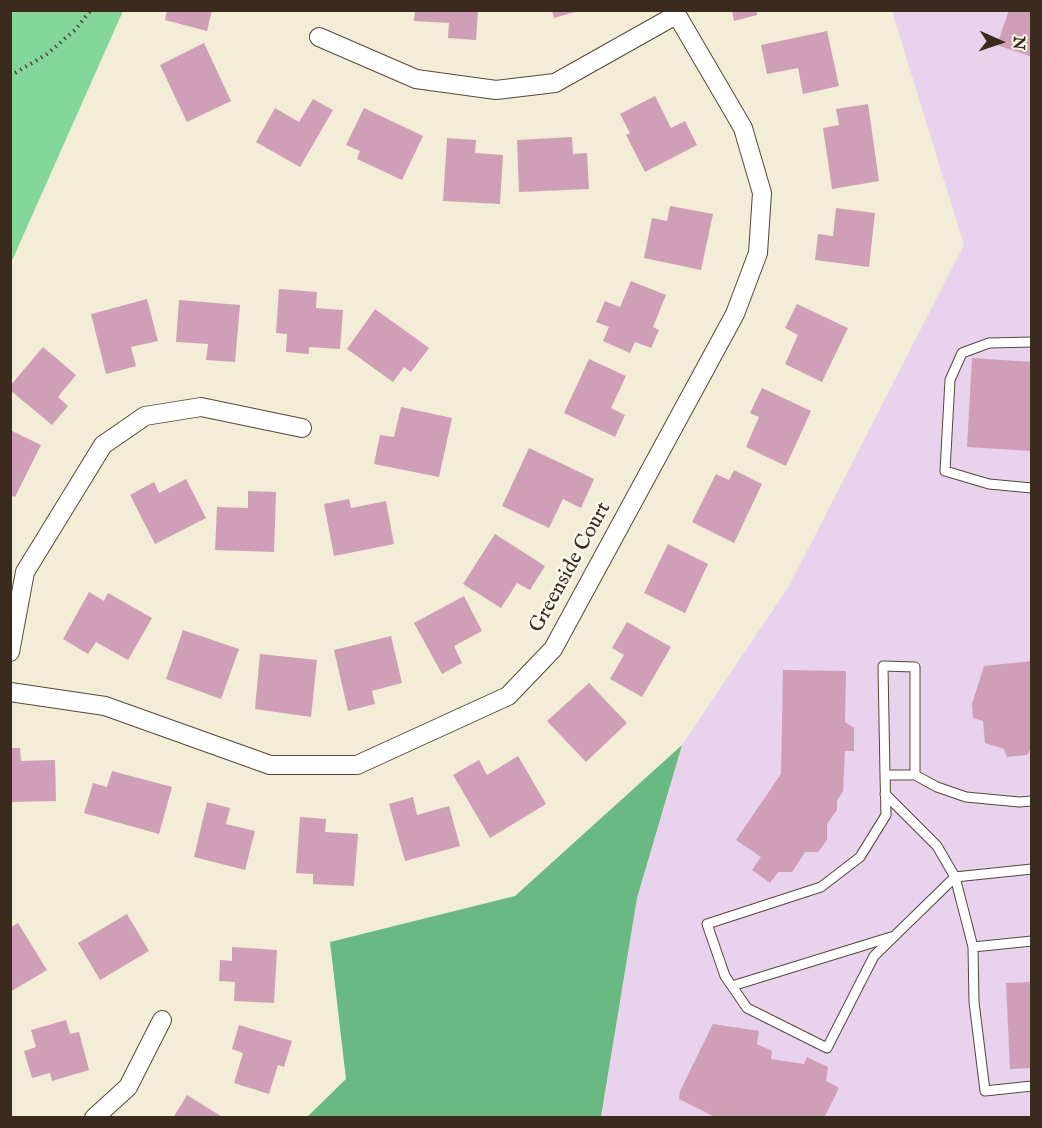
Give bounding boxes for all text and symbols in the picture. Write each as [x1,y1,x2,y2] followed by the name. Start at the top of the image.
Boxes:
[970,12,1030,72] north arrow
[1008,36,1028,50] text: N
[525,498,617,638] street label: Greenside Court

